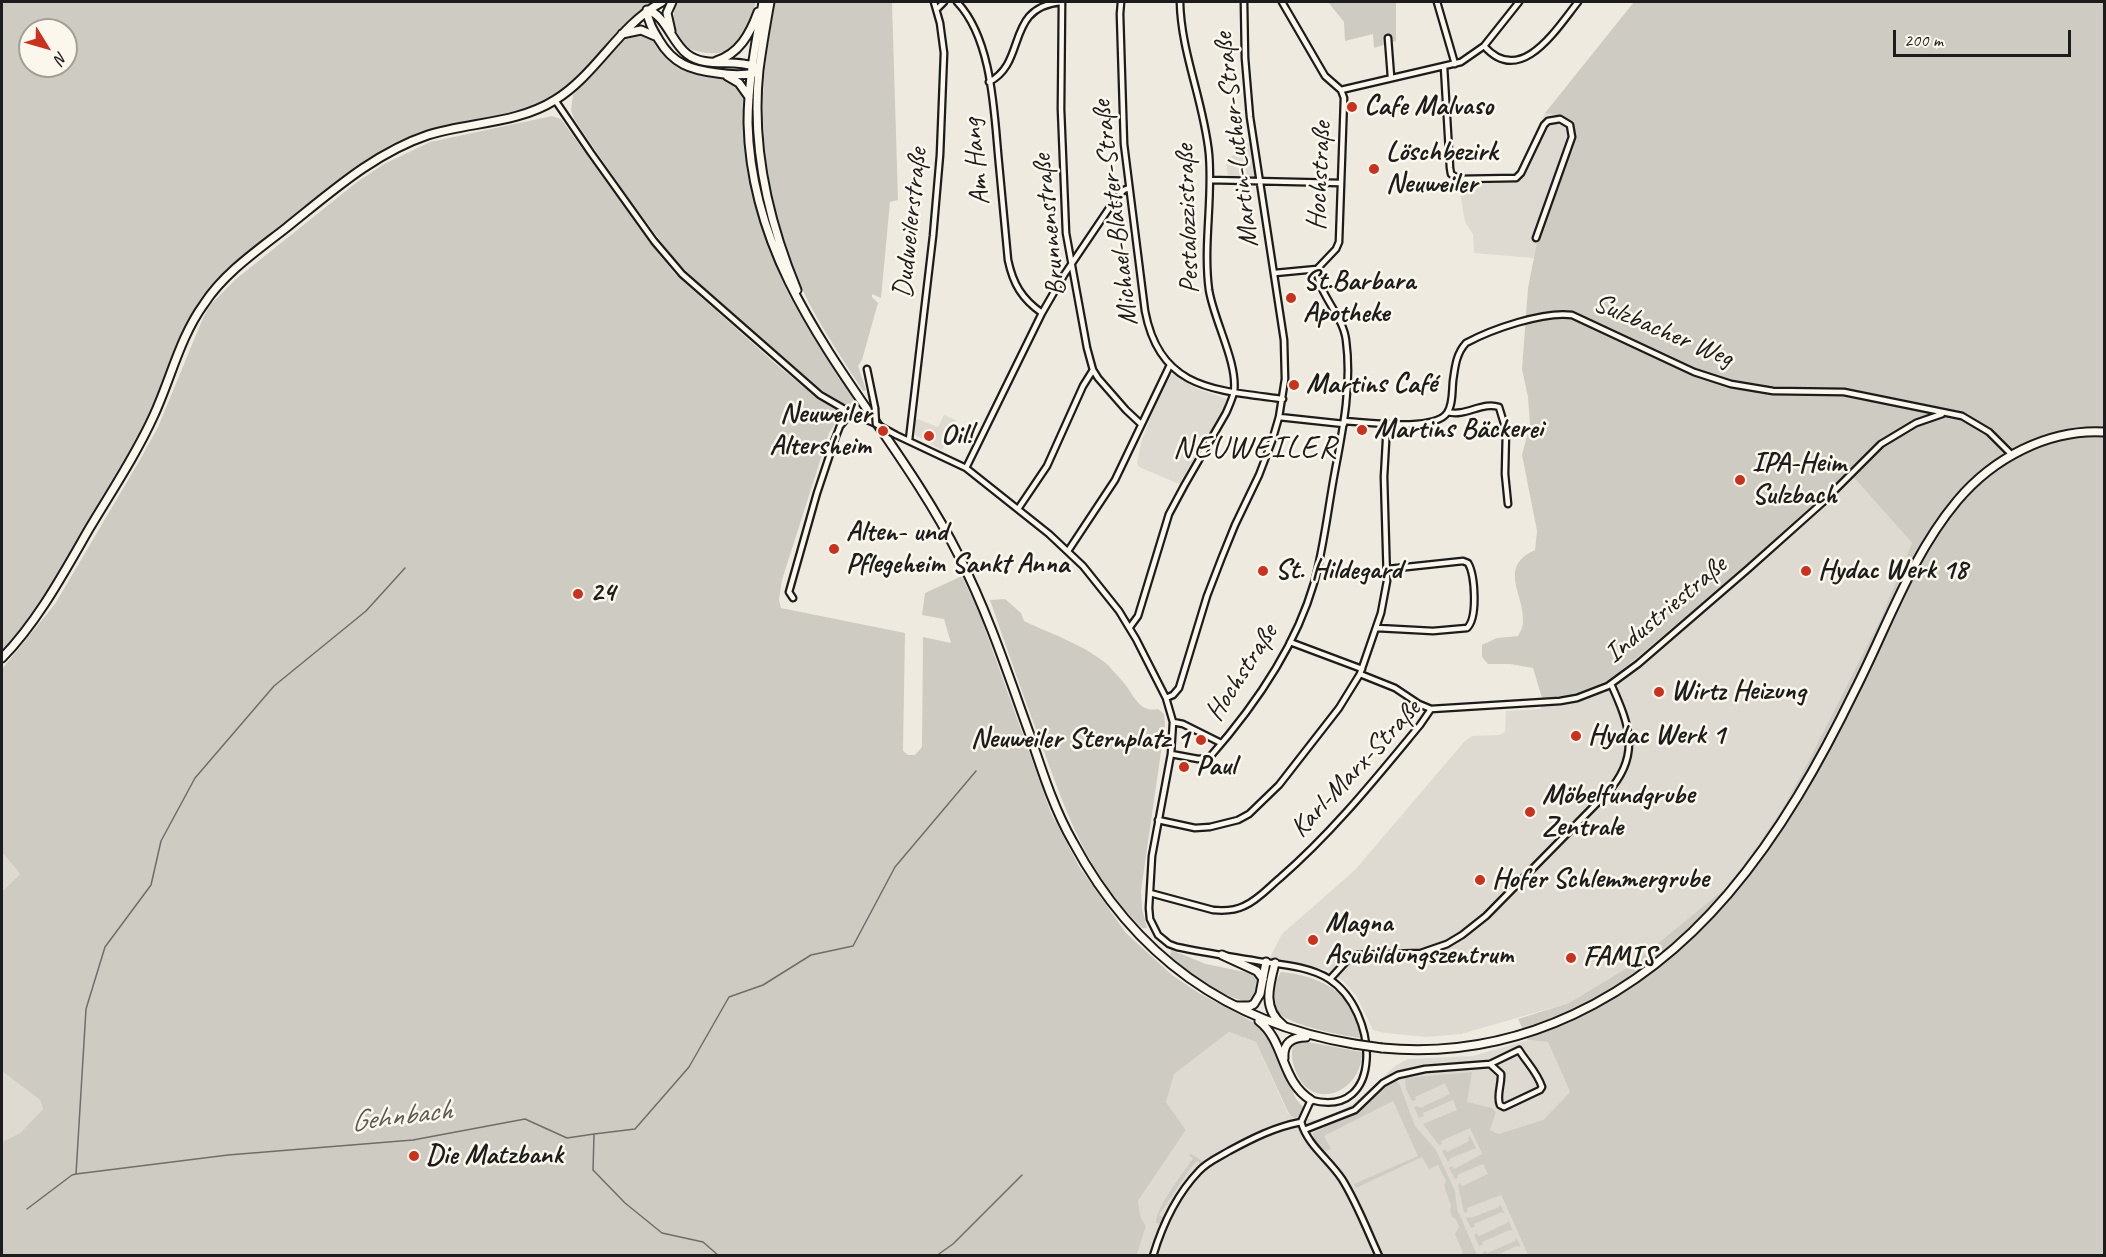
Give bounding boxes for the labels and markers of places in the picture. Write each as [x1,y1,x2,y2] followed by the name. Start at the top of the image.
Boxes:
[1364,90,1493,124] place label: Cafe Malvaso
[1345,100,1359,114] marker: Cafe Malvaso
[1386,136,1497,202] place label: Löschbezirk Neuweiler
[1367,162,1381,176] marker: Löschbezirk Neuweiler
[1303,265,1415,331] place label: St.Barbara Apotheke
[1284,291,1298,305] marker: St.Barbara Apotheke
[1306,368,1437,402] place label: Martins Café
[1287,378,1301,392] marker: Martins Café
[769,398,871,464] place label: Neuweiler Altersheim
[1374,413,1543,447] place label: Martins Bäckerei
[941,419,972,453] place label: Oil!
[1355,423,1369,437] marker: Martins Bäckerei
[876,424,890,438] marker: Neuweiler Altersheim
[922,429,936,443] marker: Oil!
[1752,447,1846,513] place label: IPA-Heim Sulzbach
[1733,473,1747,487] marker: IPA-Heim Sulzbach
[846,516,1069,582] place label: Alten- und Pflegeheim Sankt Anna
[827,542,841,556] marker: Alten- und Pflegeheim Sankt Anna
[1275,554,1402,588] place label: St. Hildegard
[1818,554,1967,588] place label: Hydac Werk 18
[1256,564,1270,578] marker: St. Hildegard
[1799,564,1813,578] marker: Hydac Werk 18
[590,577,615,611] place label: 24
[571,587,585,601] marker: 24
[1671,675,1806,709] place label: Wirtz Heizung
[1652,685,1666,699] marker: Wirtz Heizung
[1588,719,1725,753] place label: Hydac Werk 1
[971,723,1189,757] place label: Neuweiler Sternplatz 1
[1569,729,1583,743] marker: Hydac Werk 1
[1194,733,1208,747] marker: Neuweiler Sternplatz 1
[1196,750,1236,784] place label: Paul
[1177,760,1191,774] marker: Paul
[1542,779,1694,845] place label: Möbelfundgrube Zentrale
[1523,805,1537,819] marker: Möbelfundgrube Zentrale
[1492,863,1709,897] place label: Hofer Schlemmergrube
[1473,873,1487,887] marker: Hofer Schlemmergrube
[1325,907,1513,973] place label: Magna Asubildungszentrum
[1306,933,1320,947] marker: Magna Asubildungszentrum
[1583,941,1655,975] place label: FAMIS
[1564,951,1578,965] marker: FAMIS
[426,1139,563,1173] place label: Die Matzbank
[407,1149,421,1163] marker: Die Matzbank

